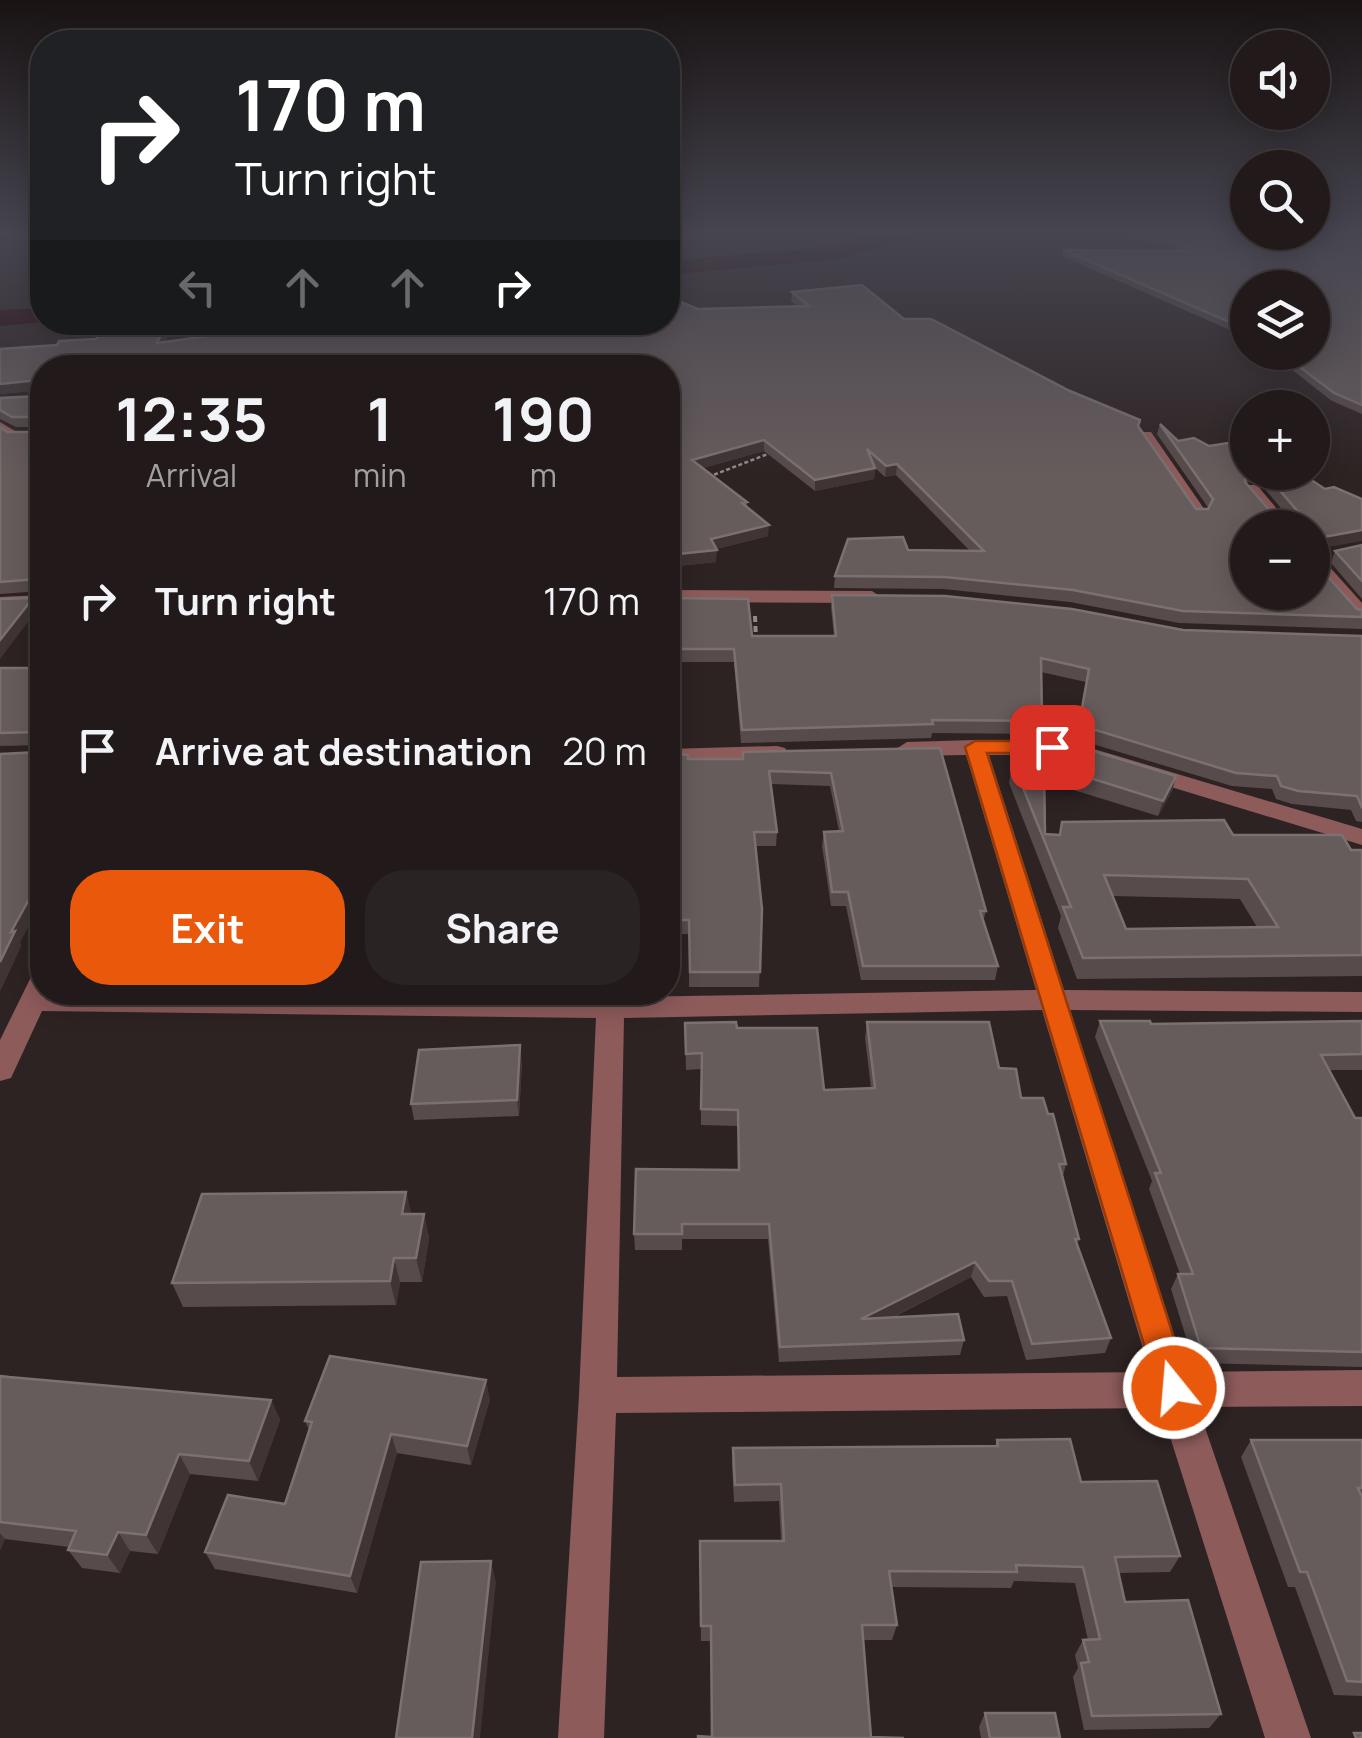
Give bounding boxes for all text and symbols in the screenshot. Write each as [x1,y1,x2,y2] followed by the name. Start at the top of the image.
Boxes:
[1230,30,1330,610] map controls
[1230,30,1330,130] button: sound
[235,56,426,152] text: 170 m
[70,70,200,200] icon: right
[235,147,436,209] text: Turn right
[1230,150,1330,250] button: search
[170,260,225,315] icon: left
[275,260,330,315] icon: ahead
[380,260,435,315] icon: ahead
[485,260,540,315] icon: right
[1230,270,1330,370] button: layers
[115,377,268,459] text: 12:35
[367,377,393,459] text: 1
[492,377,595,459] text: 190
[1230,390,1330,490] button: +
[146,453,237,497] text: Arrival
[353,453,407,497] text: min
[530,453,557,497] text: m
[1230,510,1330,610] button: −
[70,573,125,628] icon: right
[155,574,336,626] text: Turn right
[543,574,640,626] text: 170 m
[1010,705,1095,790] pin
[1025,720,1080,775] icon: arrive
[70,723,125,778] icon: arrive
[155,724,532,776] text: Arrive at destination
[562,724,647,776] text: 20 m
[70,870,345,985] button: Exit
[365,870,640,985] button: Share
[1122,1336,1226,1440] position arrow

